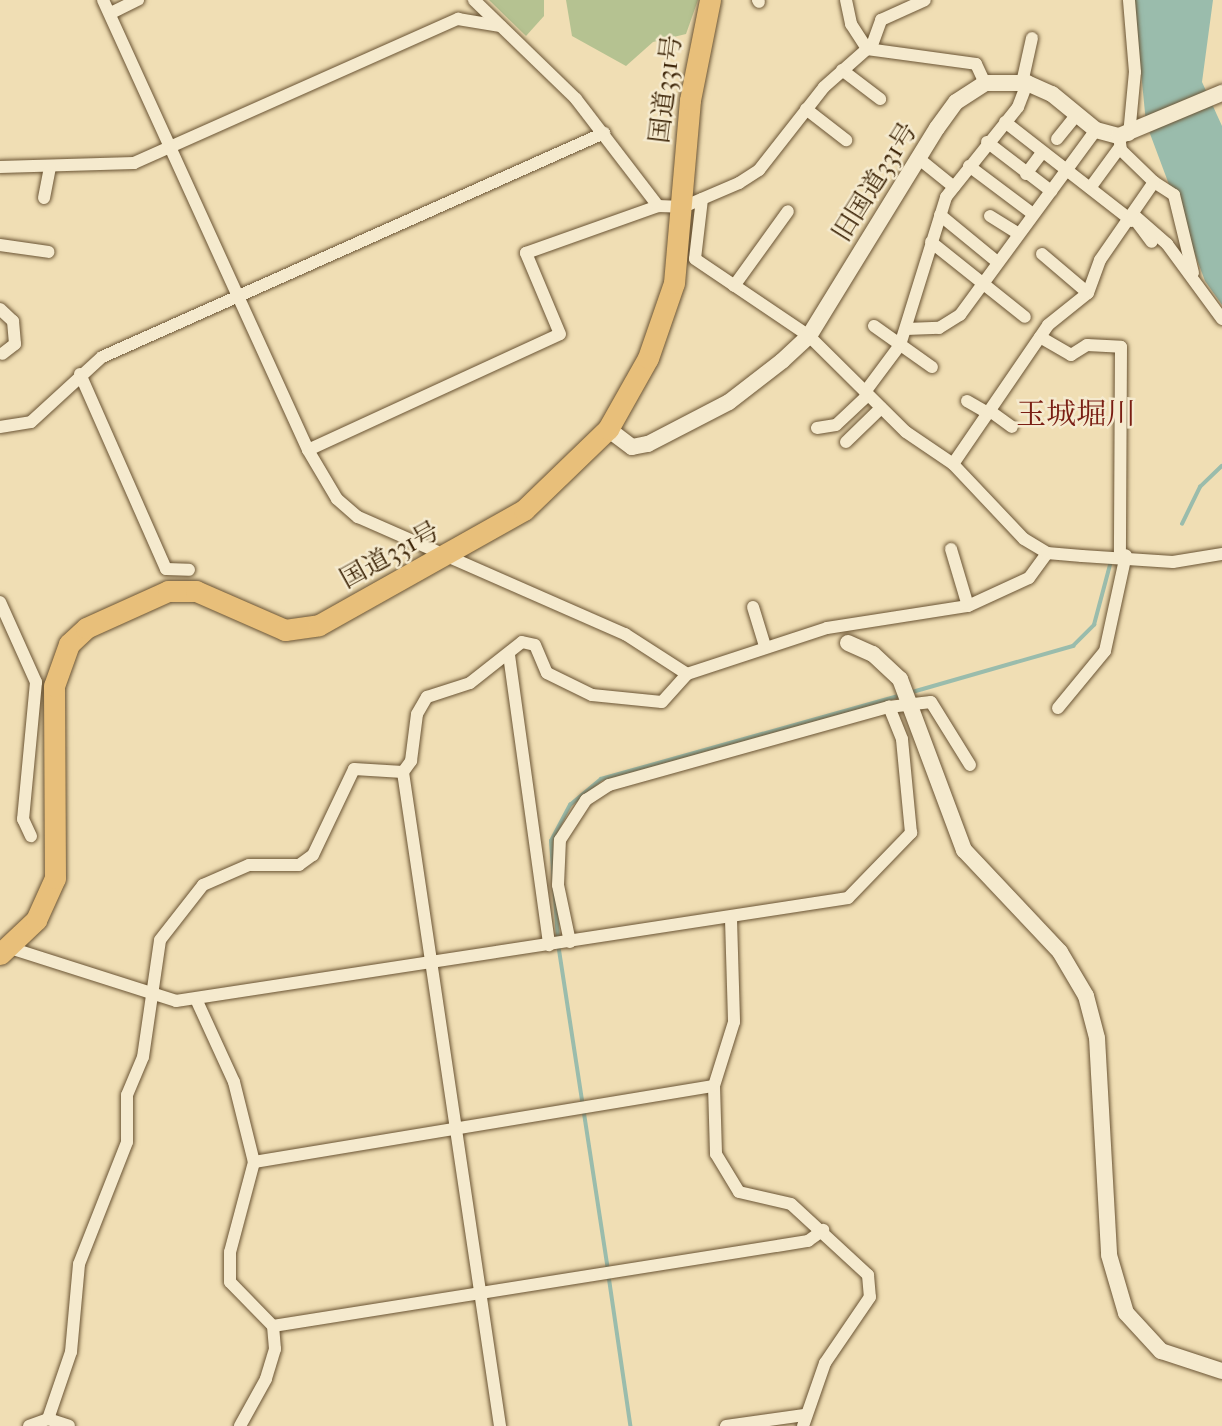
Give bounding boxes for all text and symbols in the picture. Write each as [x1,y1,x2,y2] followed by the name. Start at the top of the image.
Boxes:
[644,33,688,145] street label: 国道331号
[826,117,924,247] street label: 旧国道331号
[1016,397,1136,433] district label: 玉城堀川
[335,515,445,595] street label: 国道331号

